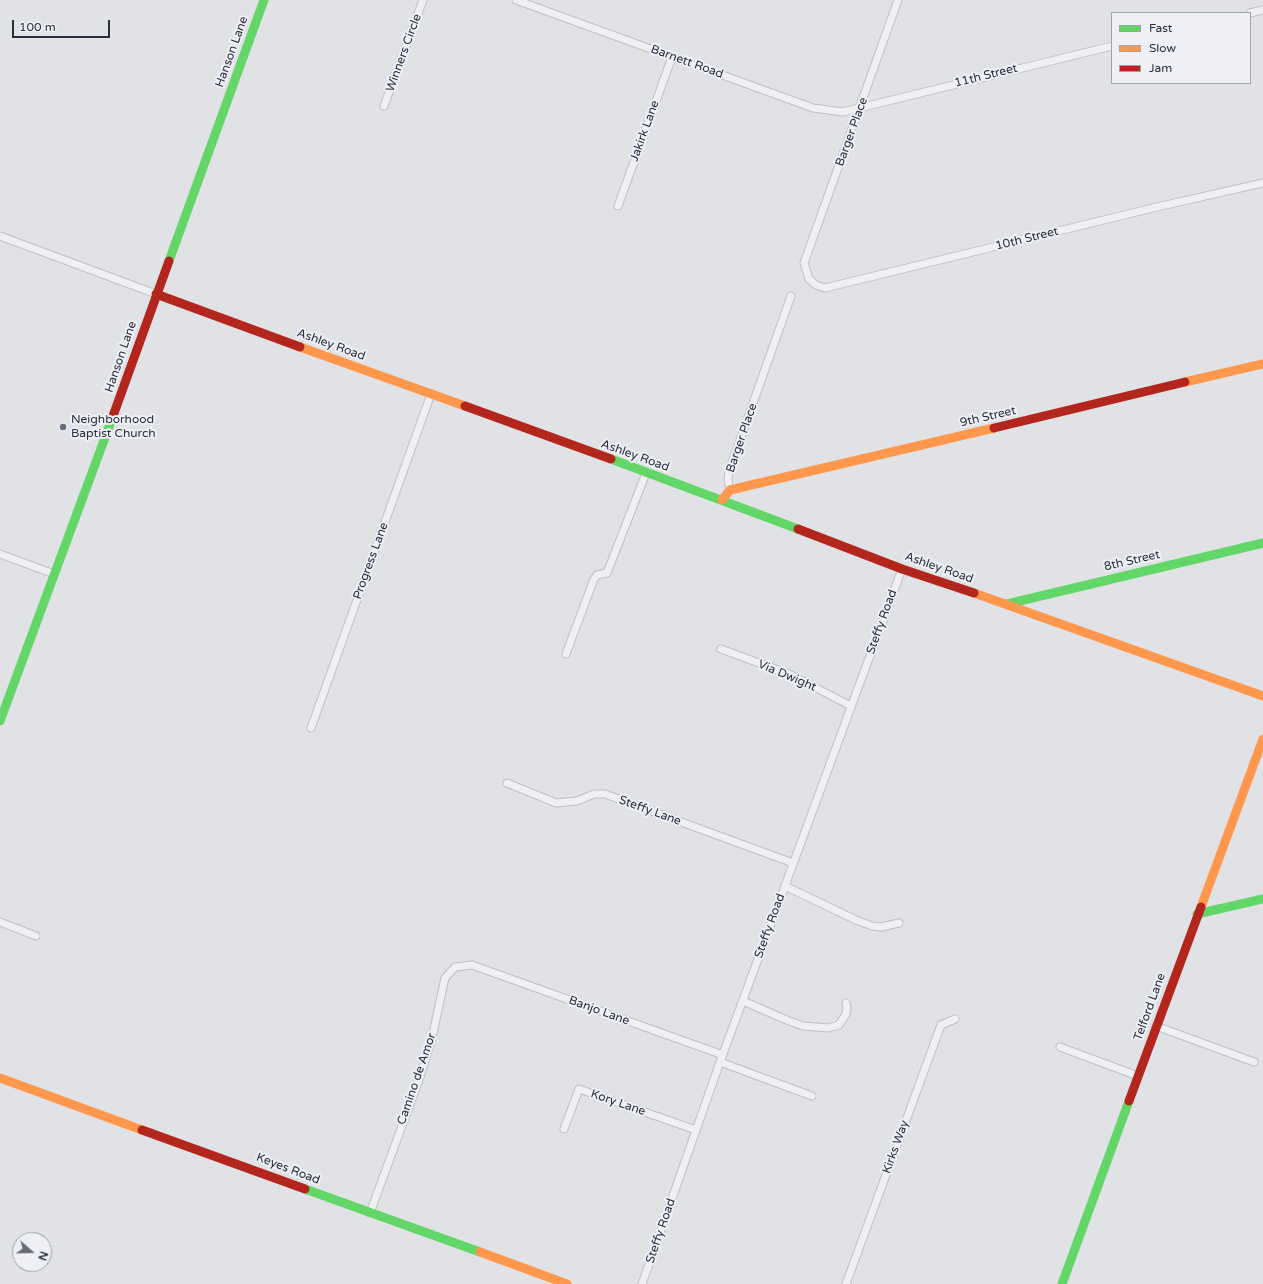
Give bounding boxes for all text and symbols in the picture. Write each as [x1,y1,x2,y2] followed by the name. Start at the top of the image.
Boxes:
[14,12,112,38] scale bar
[383,12,425,94] street label: Winners Circle
[1111,12,1251,84] legend
[213,15,251,89] street label: Hanson Lane
[19,20,56,34] text: 100 m
[1149,21,1172,35] text: Fast
[1149,41,1176,55] text: Slow
[649,42,725,82] street label: Barnett Road
[953,61,1019,91] street label: 11th Street
[1149,61,1172,75] text: Jam
[833,96,871,168] street label: Barger Place
[627,99,663,163] street label: Jakirk Lane
[994,224,1060,254] street label: 10th Street
[102,320,140,394] street label: Hanson Lane
[295,326,367,364] street label: Ashley Road
[723,401,761,475] street label: Barger Place
[959,404,1017,430] street label: 9th Street
[71,413,156,441] place label: Neighborhood Baptist Church
[58,422,68,432] marker: Neighborhood Baptist Church
[599,437,671,475] street label: Ashley Road
[350,521,392,601] street label: Progress Lane
[1103,548,1161,574] street label: 8th Street
[903,550,975,586] street label: Ashley Road
[864,588,900,656] street label: Steffy Road
[756,657,818,695] street label: Via Dwight
[617,793,683,829] street label: Steffy Lane
[752,892,788,960] street label: Steffy Road
[1131,971,1169,1043] street label: Telford Lane
[567,993,631,1029] street label: Banjo Lane
[395,1031,439,1127] street label: Camino de Amor
[589,1087,647,1119] street label: Kory Lane
[880,1118,912,1176] street label: Kirks Way
[254,1150,322,1188] street label: Keyes Road
[643,1197,679,1265] street label: Steffy Road
[12,1232,52,1272] north arrow
[35,1250,50,1262] text: N

